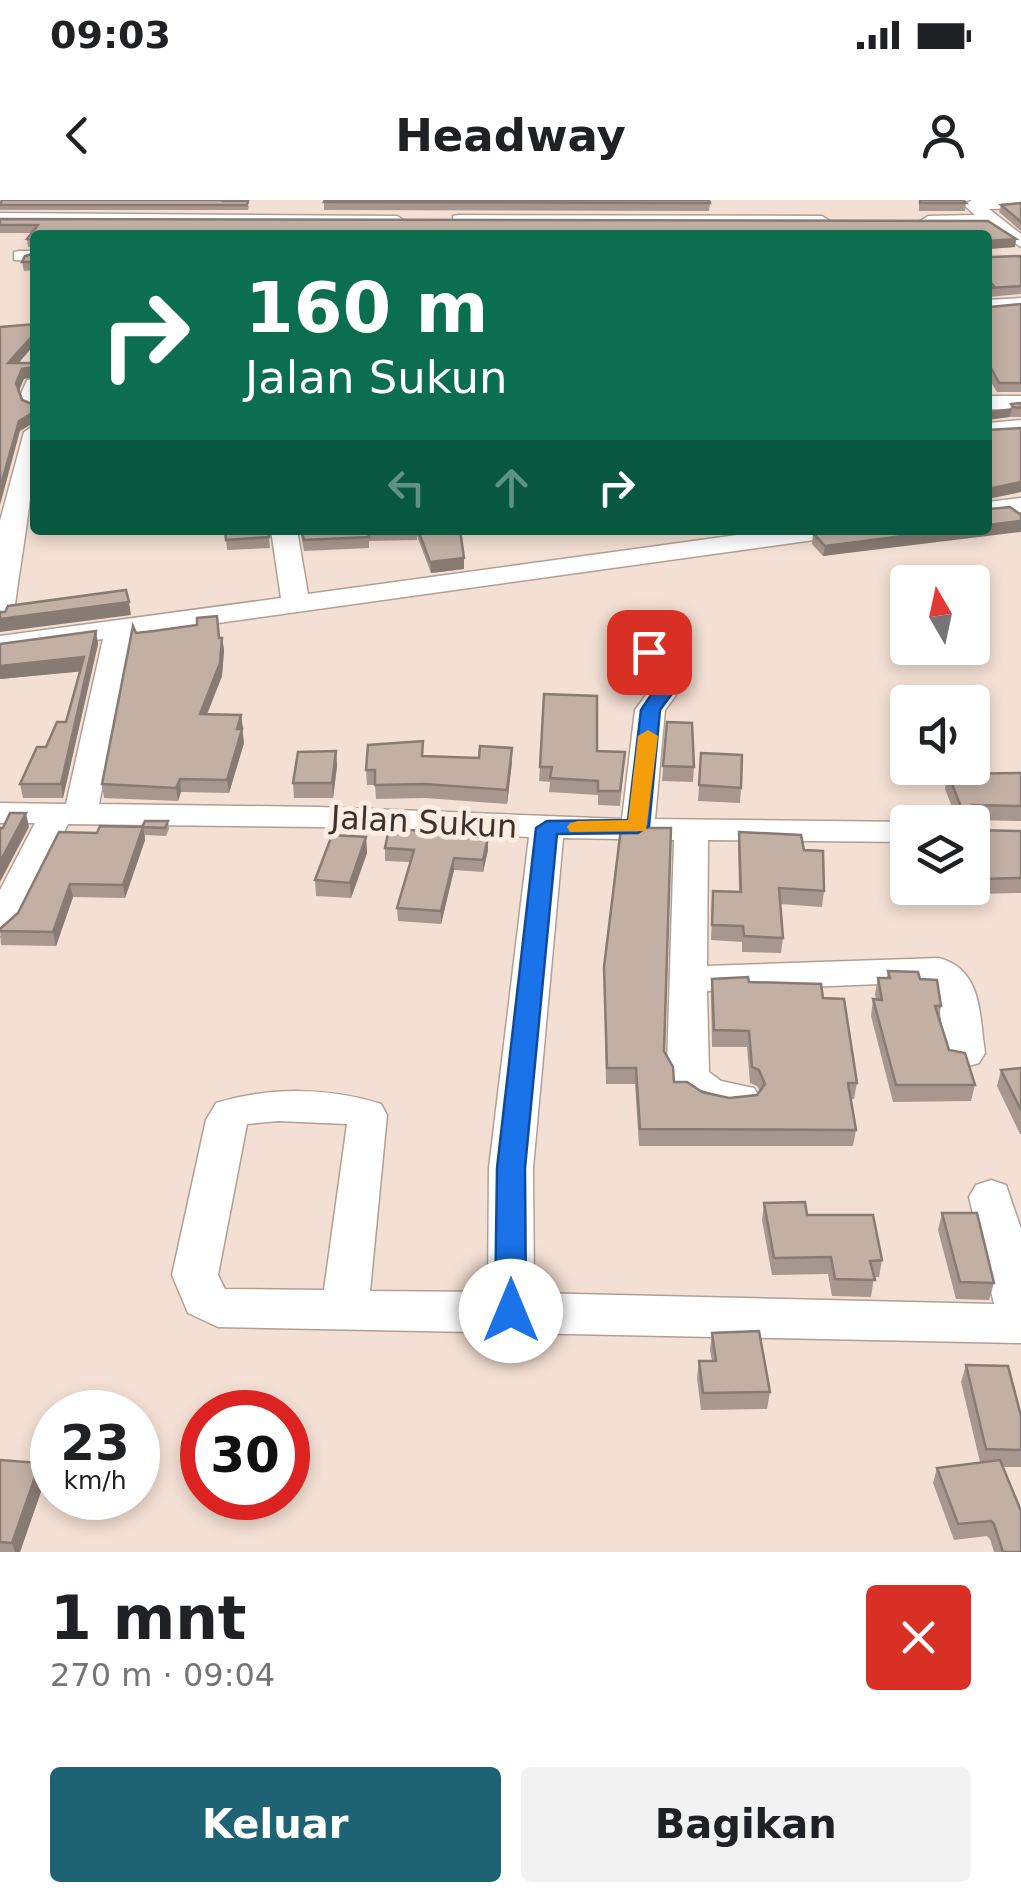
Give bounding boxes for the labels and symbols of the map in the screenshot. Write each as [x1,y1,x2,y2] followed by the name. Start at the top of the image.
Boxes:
[890,565,990,665] north arrow
[607,610,692,695] pin
[328,798,518,846] street label: Jalan Sukun
[459,1259,563,1363] position arrow
[180,1390,310,1520] speed limit sign: 30

